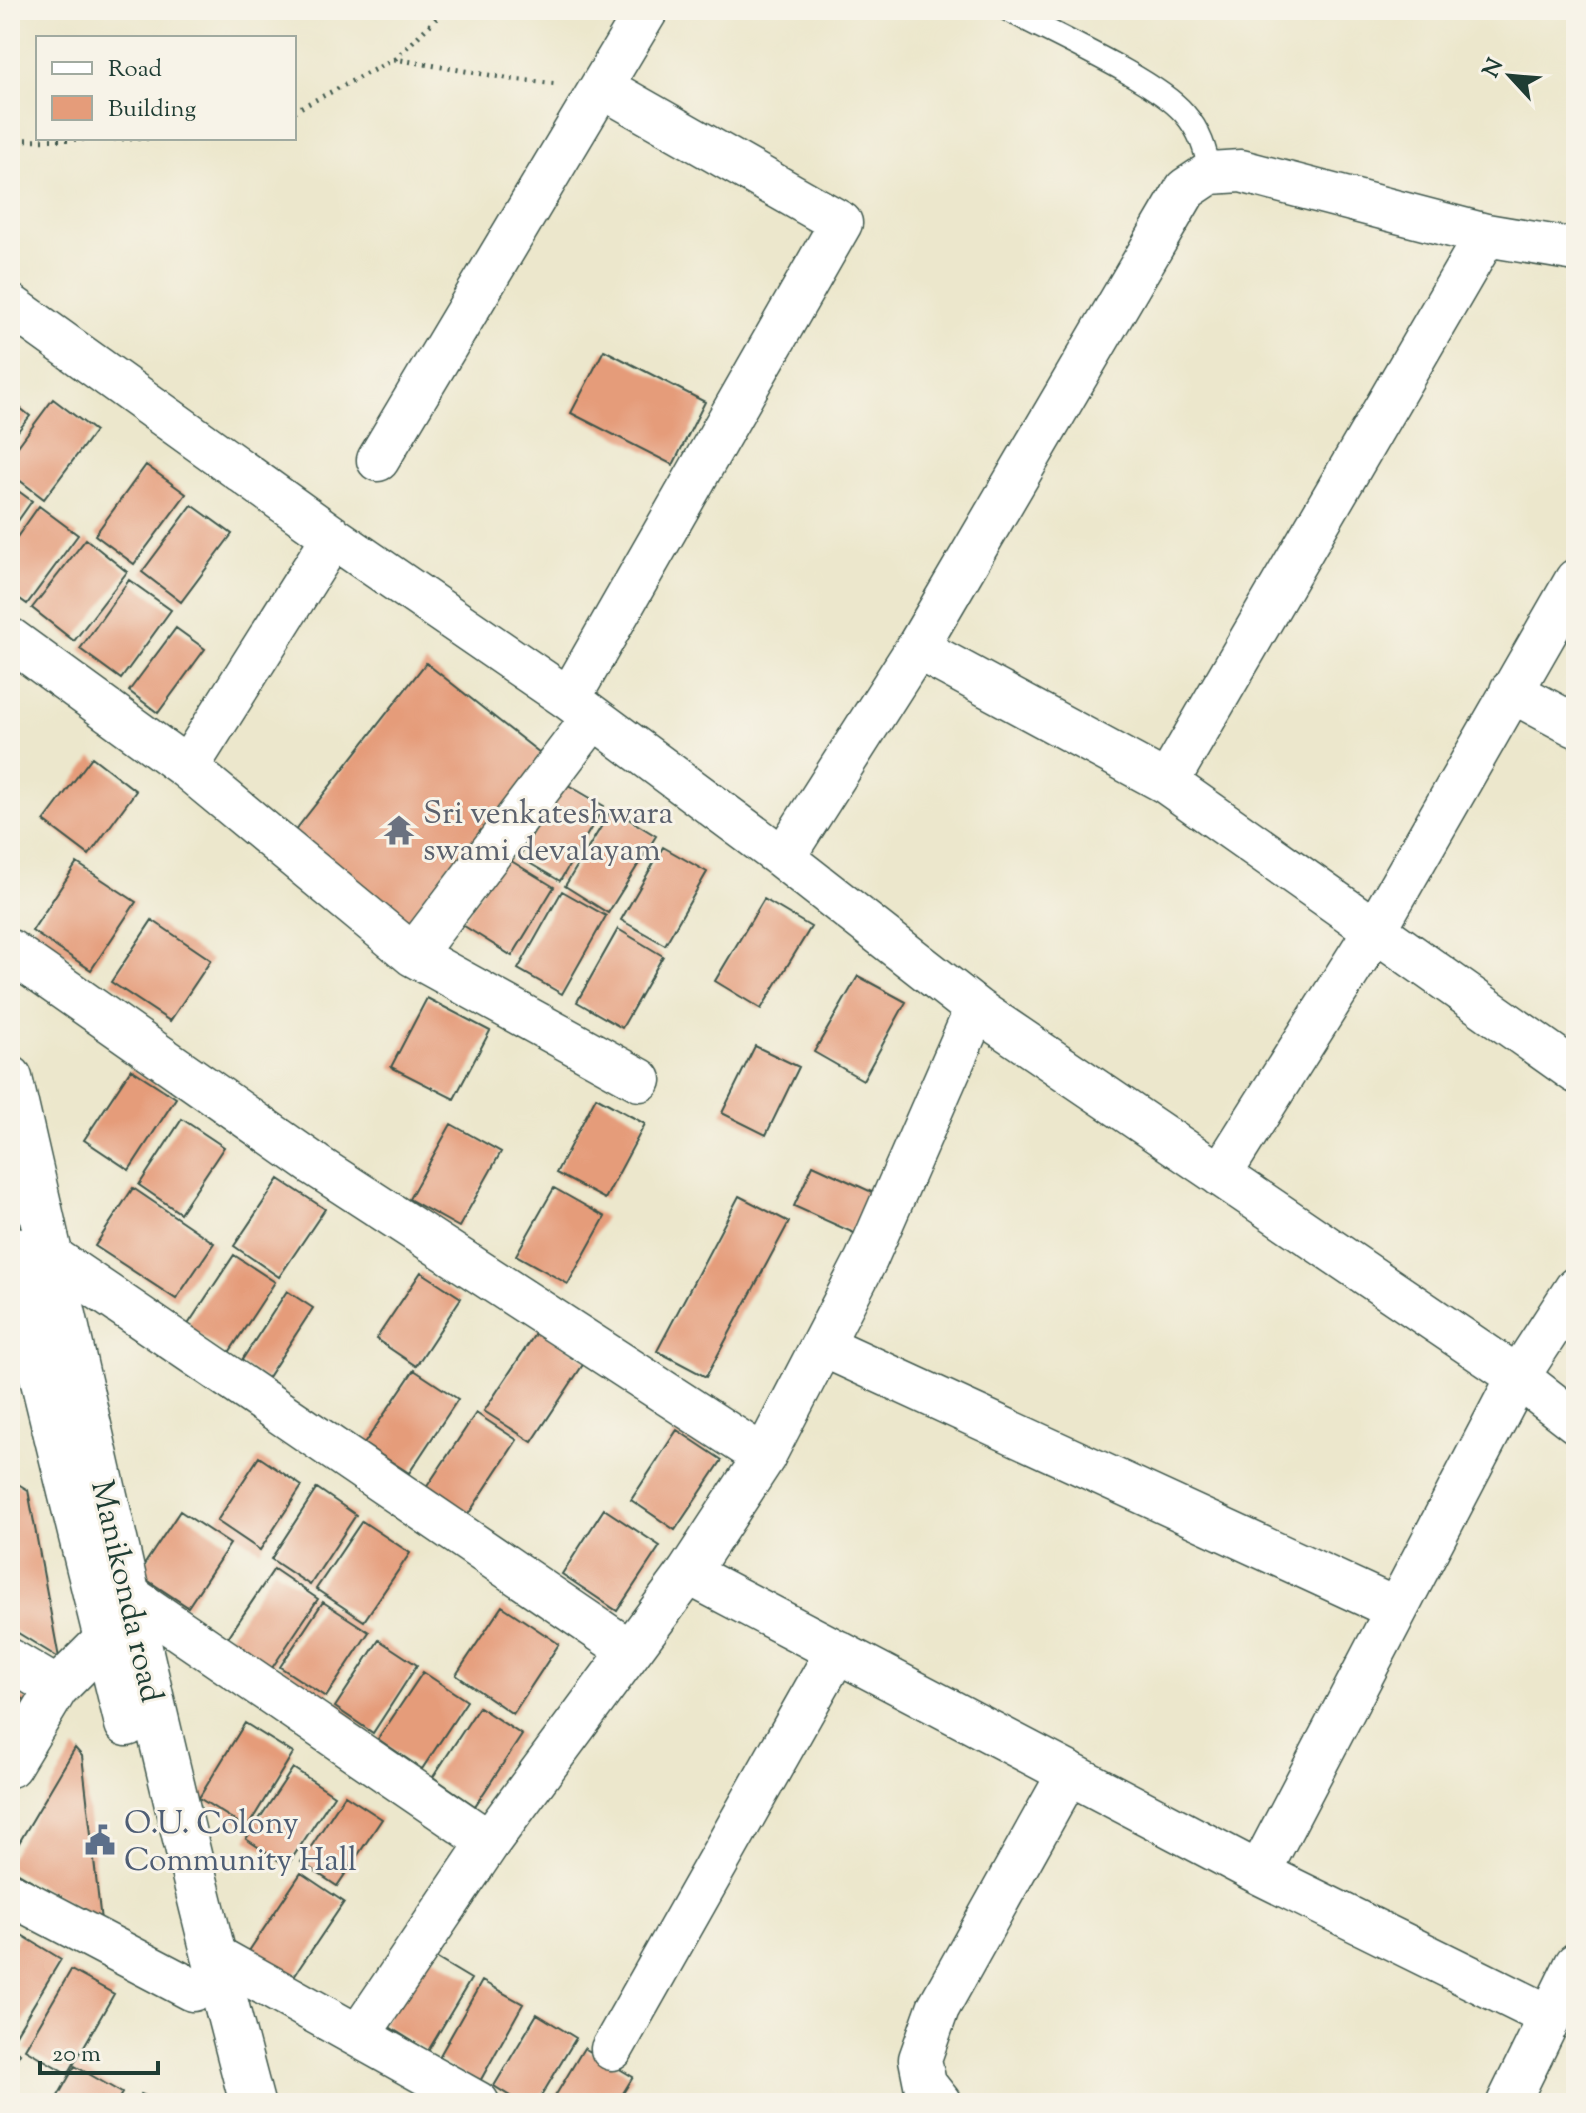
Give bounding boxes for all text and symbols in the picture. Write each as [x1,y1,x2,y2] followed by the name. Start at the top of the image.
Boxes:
[36,36,296,140] legend
[1470,36,1550,116] north arrow
[108,53,162,87] text: Road
[1476,53,1513,83] text: N
[108,93,197,127] text: Building
[423,792,674,875] place label: Sri venkateshwara swami devalayam
[382,813,416,847] temple icon: Sri venkateshwara swami devalayam
[77,1476,173,1707] street label: Manikonda road
[124,1802,357,1885] place label: O.U. Colony Community Hall
[83,1823,117,1857] public building icon: O.U. Colony Community Hall
[40,2025,158,2075] scale bar
[52,2038,101,2072] text: 20 m

